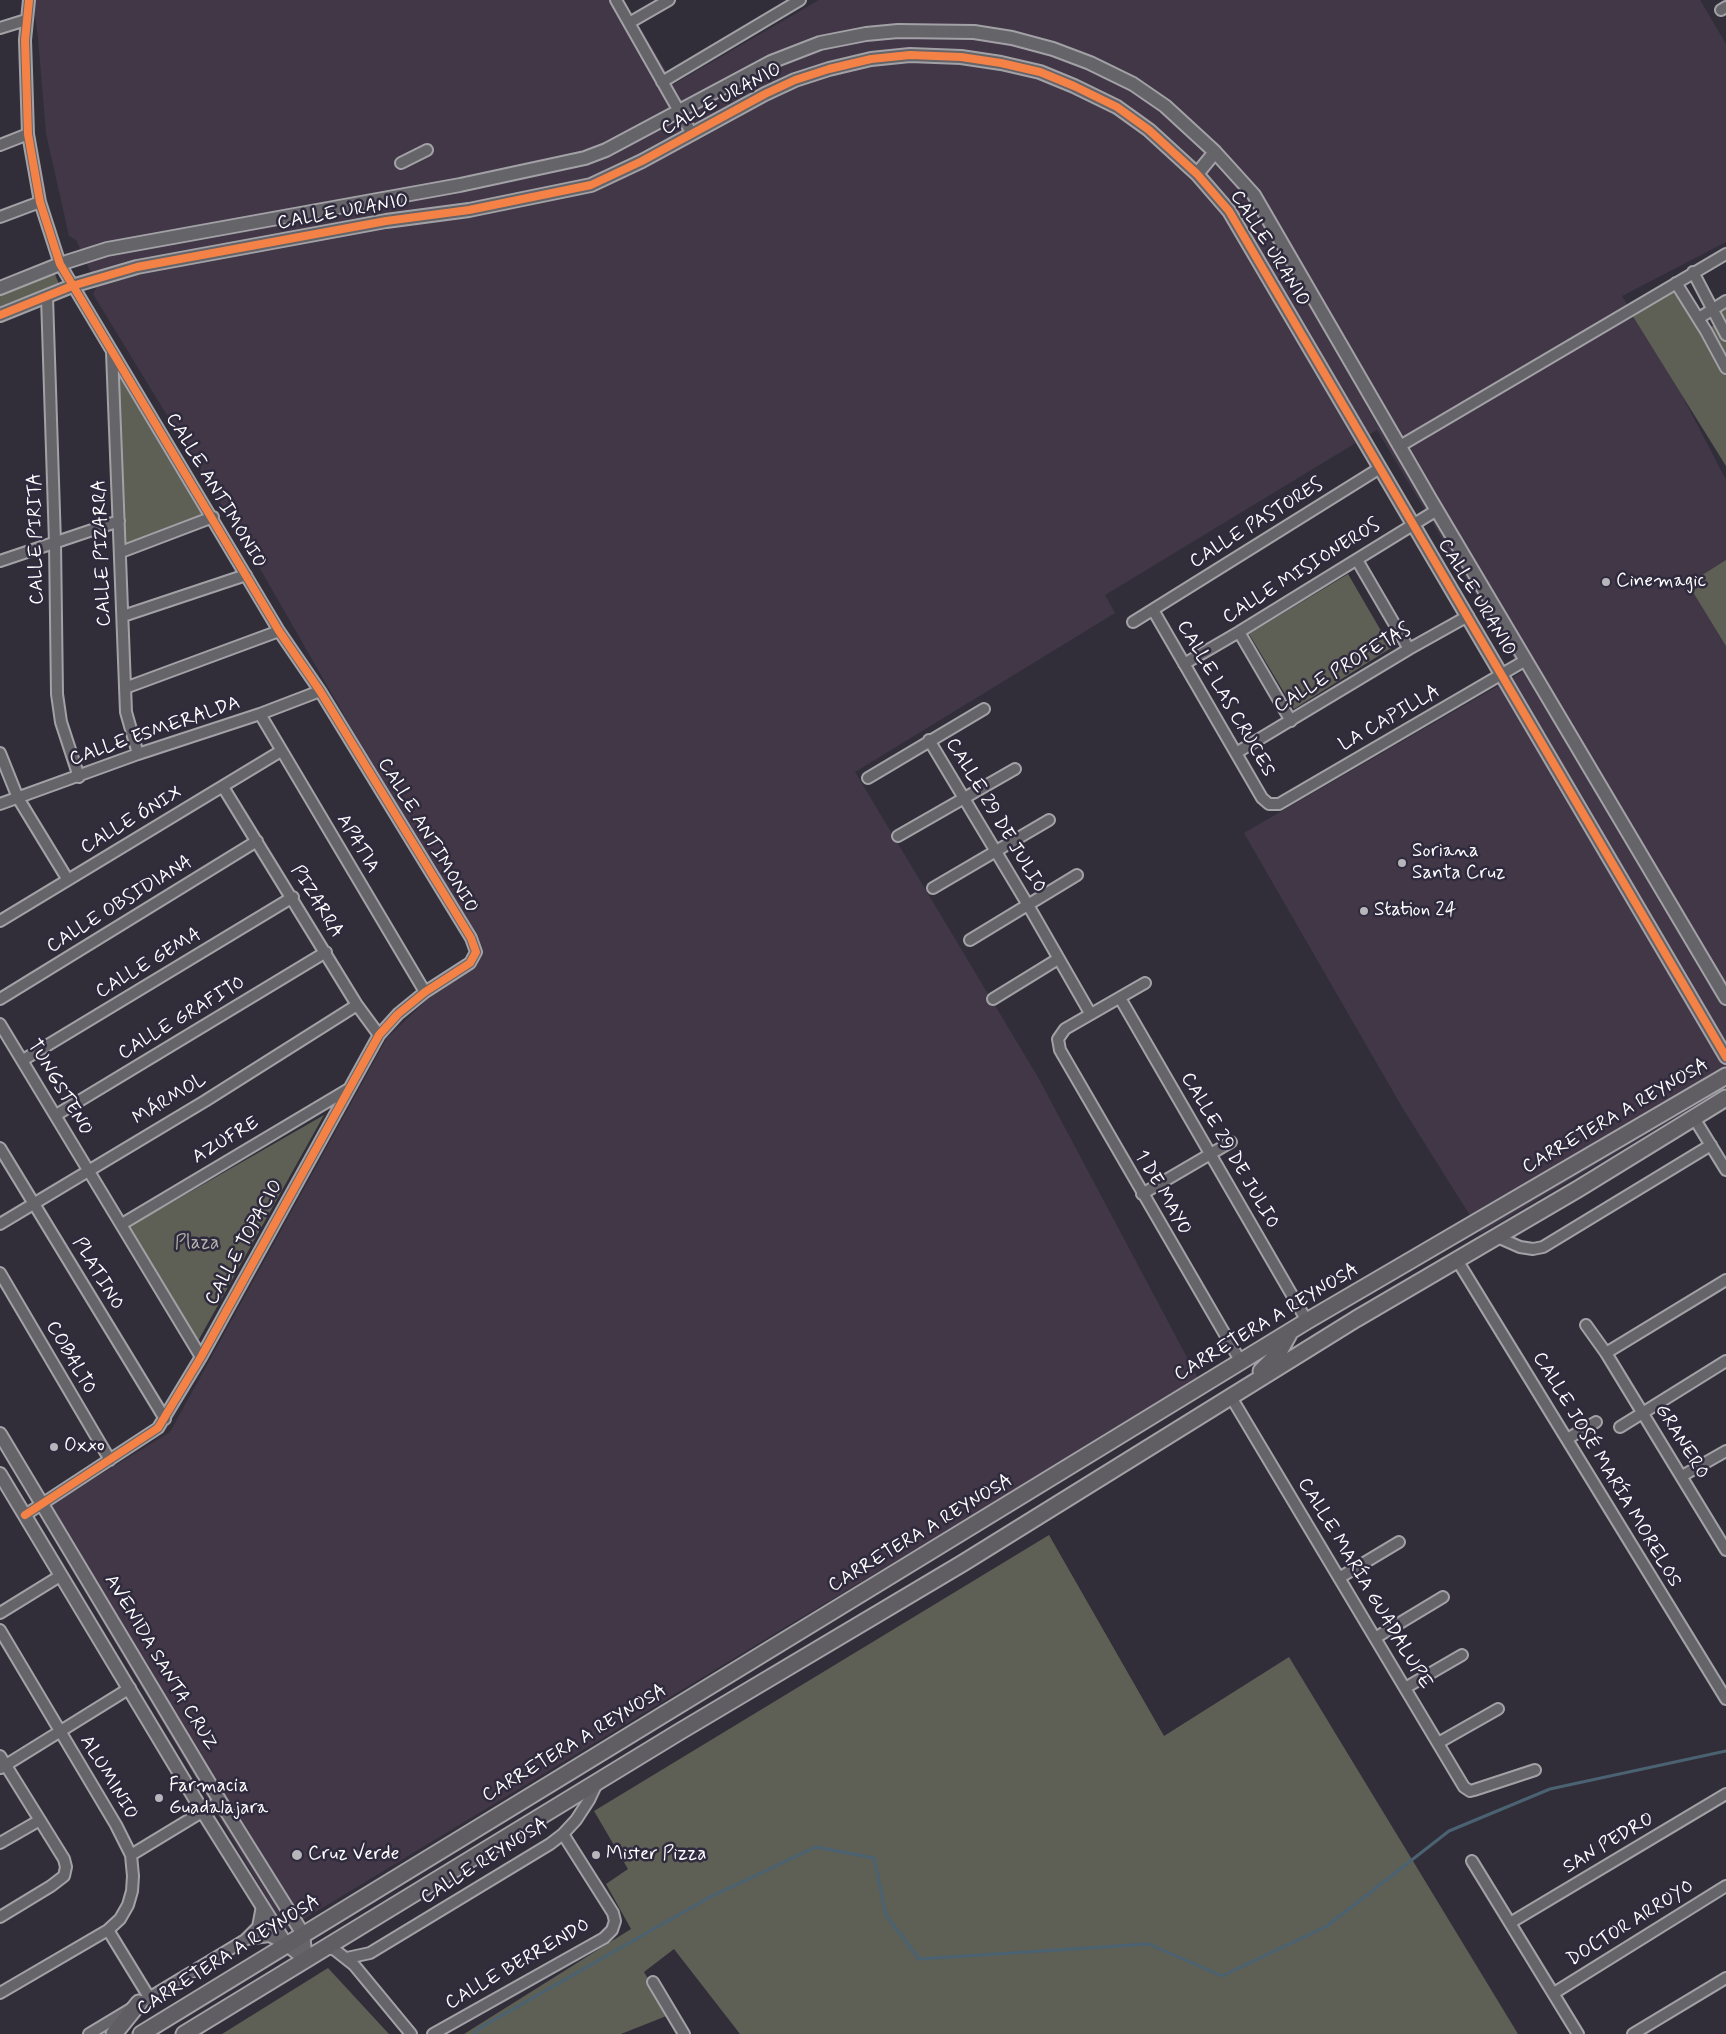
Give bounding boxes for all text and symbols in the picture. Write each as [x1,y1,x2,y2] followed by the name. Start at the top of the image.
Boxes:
[658,59,786,141] street label: CALLE URANIO
[1224,187,1314,311] street label: CALLE URANIO
[276,190,410,236] street label: CALLE URANIO
[160,409,270,573] street label: CALLE ANTIMONIO
[24,473,50,605] street label: CALLE PIRITA
[1186,474,1328,574] street label: CALLE PASTORES
[89,479,117,627] street label: CALLE PIZARRA
[1219,514,1385,630] street label: CALLE MISIONEROS
[1432,535,1520,661] street label: CALLE URANIO
[1616,571,1706,593] place label: Cinemagic
[1600,576,1612,588] marker: Cinemagic
[1171,617,1279,781] street label: CALLE LAS CRUCES
[1270,619,1416,719] street label: CALLE PROFETAS
[1335,681,1445,757] street label: LA CAPILLA
[67,692,243,772] street label: CALLE ESMERALDA
[940,734,1050,898] street label: CALLE 29 DE JULIO
[372,754,482,918] street label: CALLE ANTIMONIO
[77,782,187,860] street label: CALLE ÓNIX
[331,810,383,878] street label: APATIA
[1412,841,1505,885] place label: Soriana Santa Cruz
[43,851,197,959] street label: CALLE OBSIDIANA
[1396,857,1408,869] marker: Soriana Santa Cruz
[285,861,347,943] street label: PIZARRA
[1374,900,1456,922] place label: Station 24
[1358,905,1370,917] marker: Station 24
[92,924,206,1004] street label: CALLE GEMA
[114,972,250,1066] street label: CALLE GRAFITO
[21,1036,97,1140] street label: TUNGSTENO
[1519,1054,1713,1180] street label: CARRETERA A REYNOSA
[129,1069,211,1131] street label: MÁRMOL
[1175,1069,1283,1233] street label: CALLE 29 DE JULIO
[189,1112,263,1170] street label: AZUFRE
[1129,1146,1195,1240] street label: 1 DE MAYO
[201,1176,289,1310] street label: CALLE TOPACIO
[175,1233,219,1255] park label: Plaza
[66,1234,128,1314] street label: PLATINO
[1171,1259,1363,1387] street label: CARRETERA A REYNOSA
[40,1317,100,1399] street label: COBALTO
[1527,1348,1685,1592] street label: CALLE JOSÉ MARÍA MORELOS
[1649,1400,1713,1484] street label: GRANERO
[64,1436,105,1458] place label: Oxxo
[48,1441,60,1453] marker: Oxxo
[825,1470,1017,1598] street label: CARRETERA A REYNOSA
[1292,1474,1436,1694] street label: CALLE MARÍA GUADALUPE
[98,1571,222,1755] street label: AVENIDA SANTA CRUZ
[479,1680,671,1808] street label: CARRETERA A REYNOSA
[74,1732,142,1824] street label: ALUMINIO
[169,1776,268,1820] place label: Farmacia Guadalajara
[153,1792,165,1804] marker: Farmacia Guadalajara
[1560,1808,1658,1880] street label: SAN PEDRO
[417,1814,553,1910] street label: CALLE REYNOSA
[308,1844,399,1866] place label: Cruz Verde
[606,1844,707,1866] place label: Mister Pizza
[290,1848,304,1862] marker: Cruz Verde
[590,1849,602,1861] marker: Mister Pizza
[1563,1876,1699,1972] street label: DOCTOR ARROYO
[133,1890,325,2022] street label: CARRETERA A REYNOSA
[442,1914,594,2016] street label: CALLE BERRENDO

